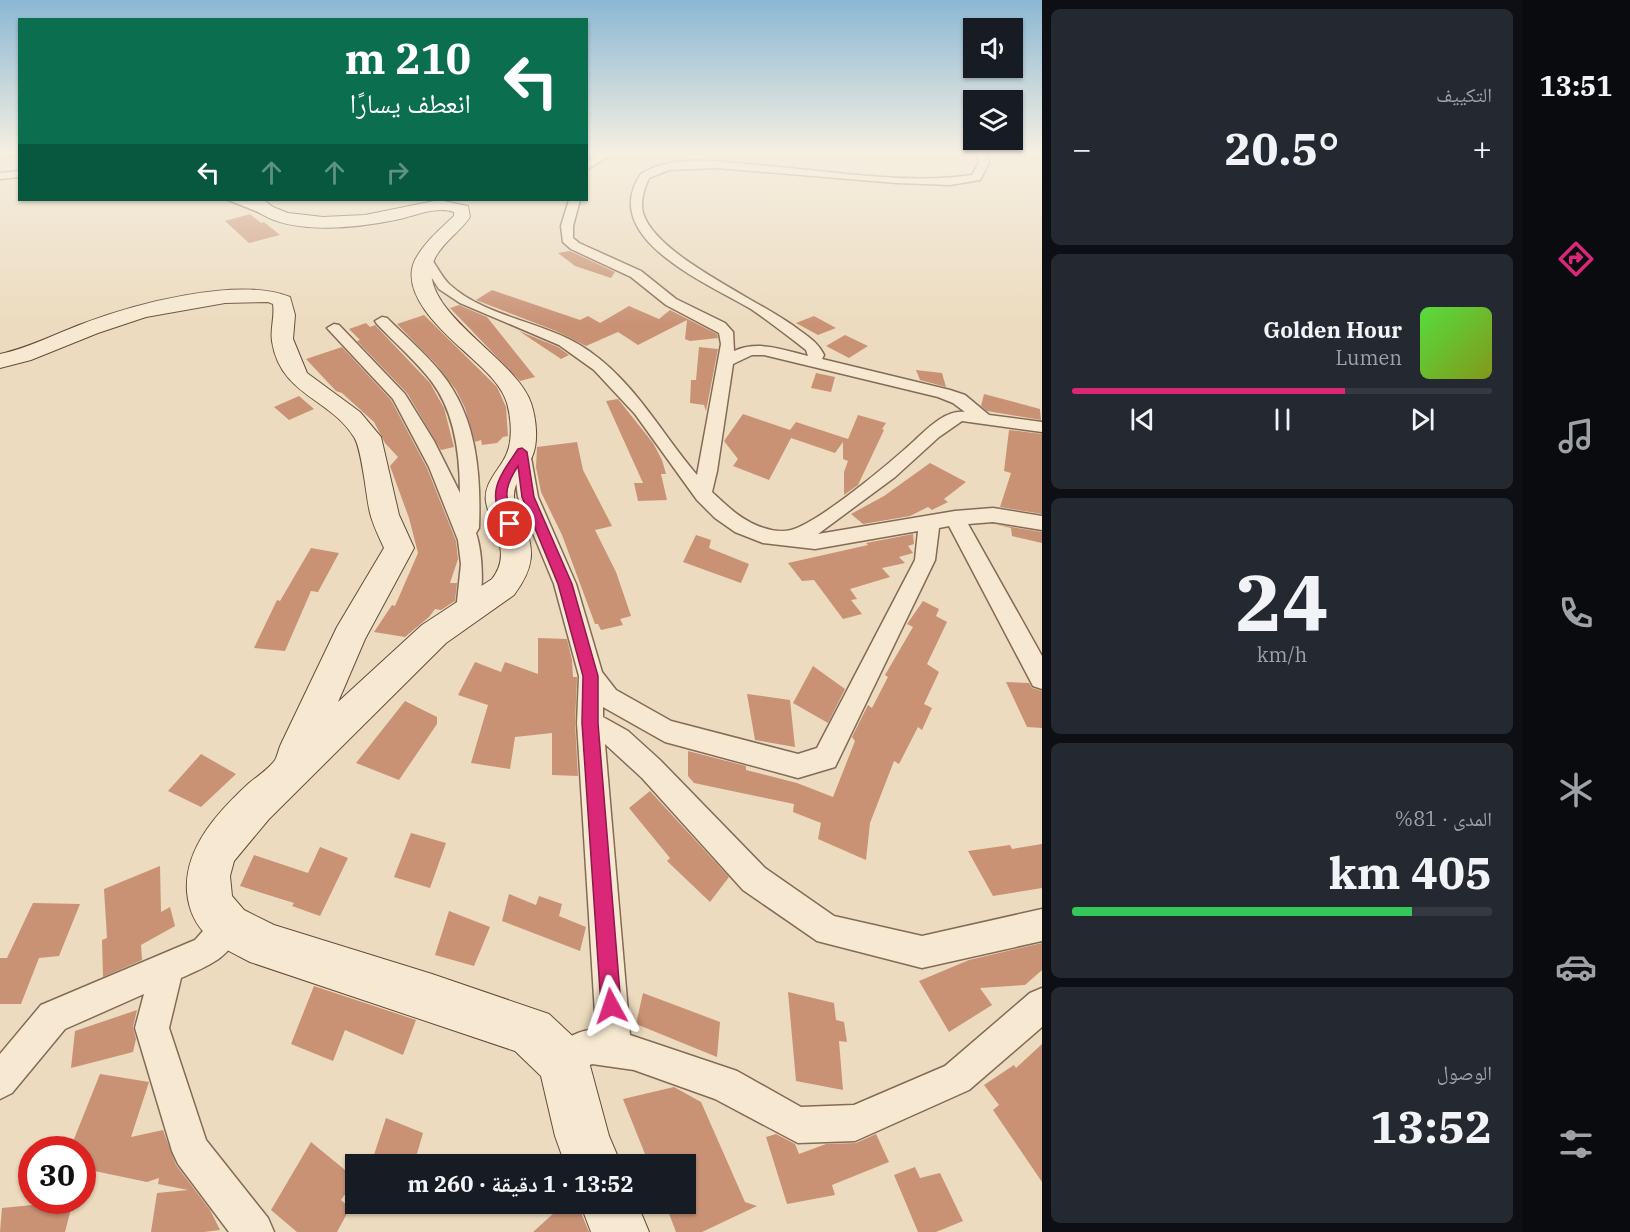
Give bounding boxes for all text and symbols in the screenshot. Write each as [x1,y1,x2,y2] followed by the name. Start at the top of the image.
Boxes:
[963,18,1023,150] map controls
[963,18,1023,78] button: sound
[345,31,471,86] text: 210 m
[492,42,570,120] icon: left
[1540,68,1613,103] text: 13:51
[1436,81,1492,108] text: التكييف
[350,85,471,120] text: انعطف يسارًا
[963,90,1023,150] button: layers
[1225,119,1339,177] text: 20.5°
[1072,127,1092,170] text: −
[1472,127,1492,170] text: +
[192,156,225,189] icon: left
[255,156,288,189] icon: ahead
[318,156,351,189] icon: ahead
[381,156,414,189] icon: right
[1555,238,1597,280] icon: directions
[1263,315,1402,344] text: Golden Hour
[1335,344,1402,371] text: Lumen
[1126,403,1159,436] icon: previous
[1266,403,1299,436] icon: pause
[1406,403,1439,436] icon: next
[1555,415,1597,457] icon: music
[484,498,535,549] pin
[493,507,526,540] icon: arrive
[1235,551,1329,652] text: 24
[1555,592,1597,634] icon: phone
[1257,641,1307,668] text: km/h
[1555,769,1597,811] icon: climate
[1395,805,1492,832] text: المدى · 81%
[1329,843,1492,901] text: 405 km
[1555,946,1597,988] icon: car
[579,974,643,1038] position arrow
[1437,1059,1492,1086] text: الوصول
[1370,1097,1492,1155] text: 13:52
[1555,1123,1597,1165] icon: filters
[18,1136,96,1214] speed limit sign: 30
[407,1169,634,1198] text: 13:52 · 1 دقيقة · 260 m

